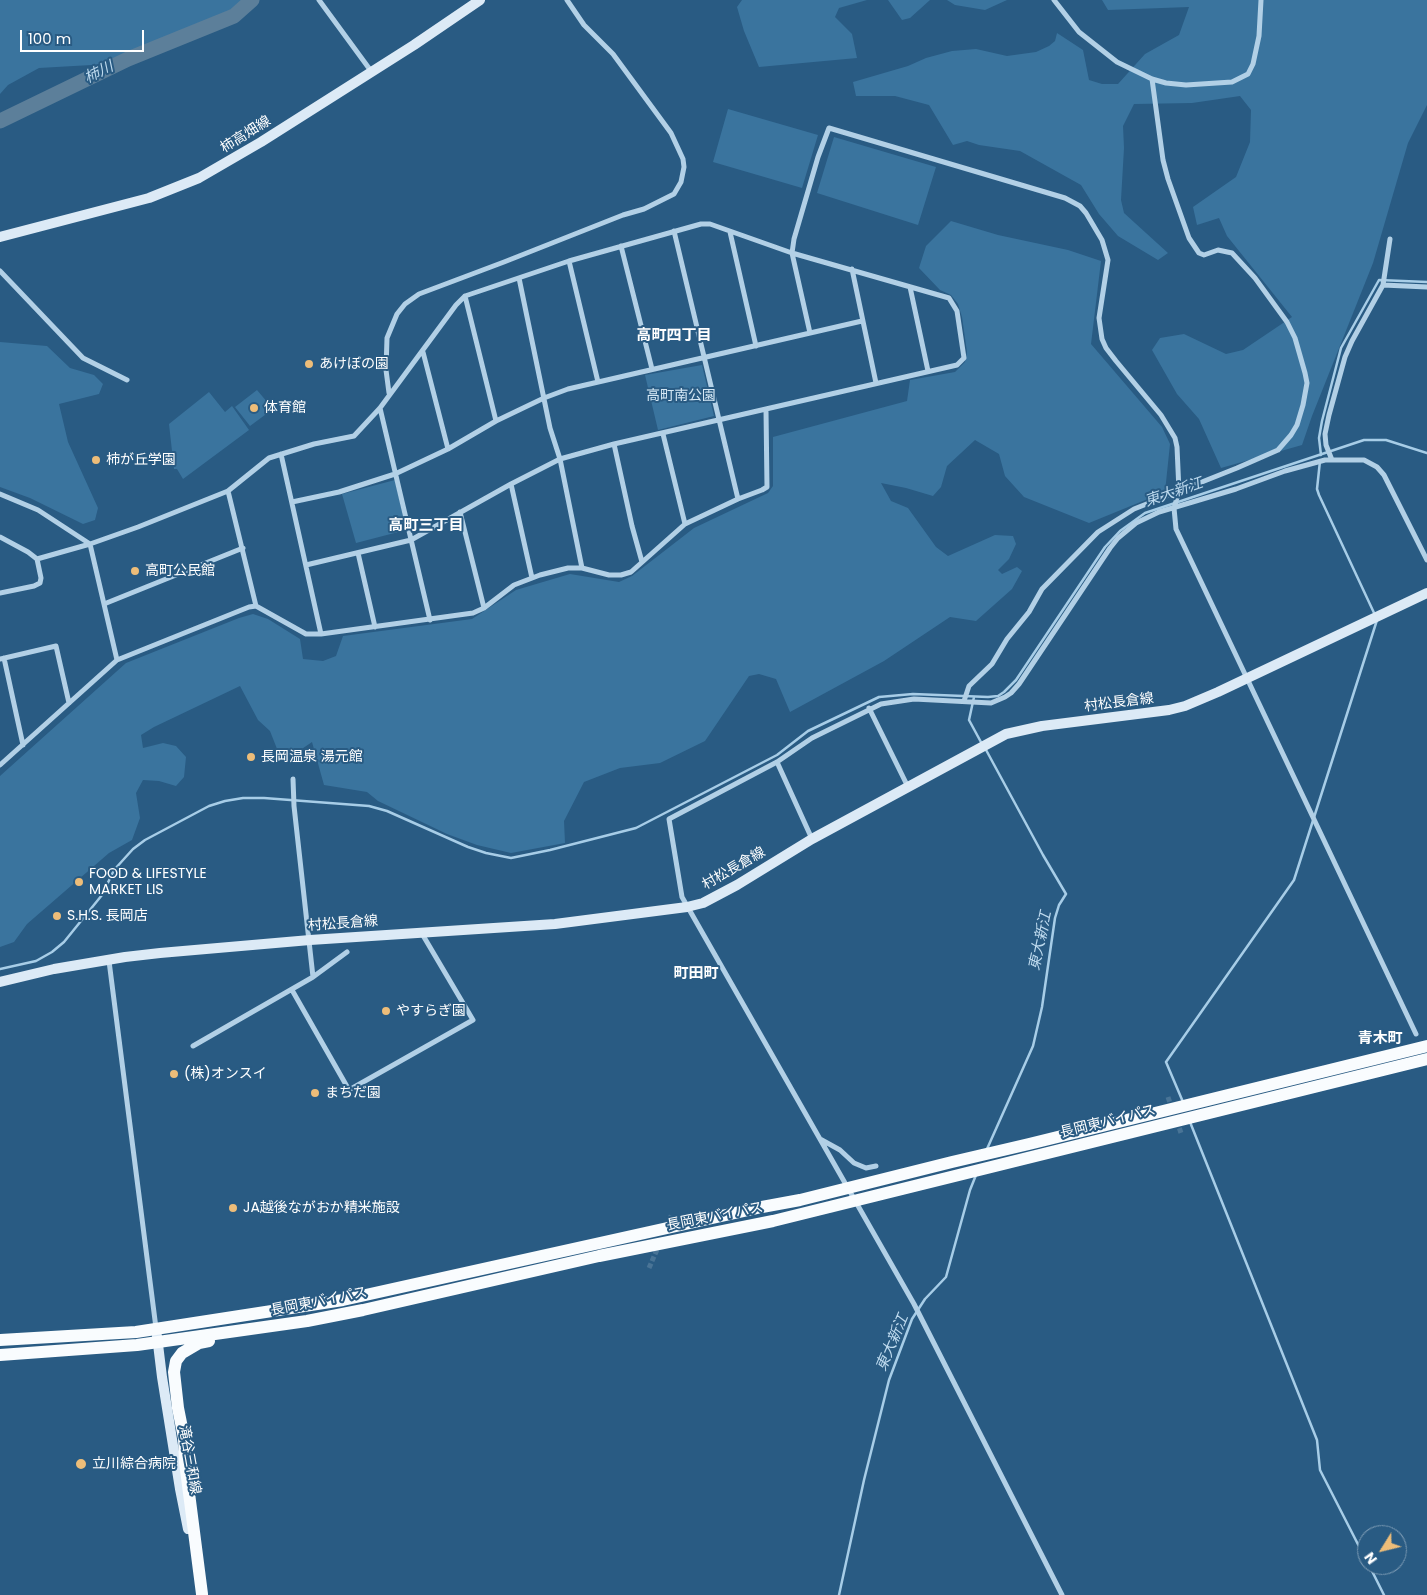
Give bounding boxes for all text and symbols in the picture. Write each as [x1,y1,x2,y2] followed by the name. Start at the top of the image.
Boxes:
[22,20,146,52] scale bar
[28,28,71,49] text: 100 m
[82,58,116,88] water label: 柿川
[218,113,274,157] street label: 柿高畑線
[637,327,711,345] district label: 高町四丁目
[319,356,389,372] place label: あけぼの園
[303,358,315,370] marker: あけぼの園
[646,388,716,404] park label: 高町南公園
[264,400,306,416] place label: 体育館
[248,402,260,414] marker: 体育館
[106,452,176,468] place label: 柿が丘学園
[90,454,102,466] marker: 柿が丘学園
[1143,475,1205,511] water label: 東大新江
[389,517,463,535] district label: 高町三丁目
[145,563,215,579] place label: 高町公民館
[129,565,141,577] marker: 高町公民館
[1083,690,1155,716] street label: 村松長倉線
[261,749,363,765] place label: 長岡温泉 湯元館
[245,751,257,763] marker: 長岡温泉 湯元館
[699,844,769,894] street label: 村松長倉線
[89,866,207,899] place label: FOOD & LIFESTYLE MARKET LIS
[73,876,85,888] marker: FOOD & LIFESTYLE MARKET LIS
[67,908,148,924] place label: S.H.S. 長岡店
[51,910,63,922] marker: S.H.S. 長岡店
[1026,910,1056,972] water label: 東大新江
[307,913,379,935] street label: 村松長倉線
[674,965,718,983] district label: 町田町
[396,1003,466,1019] place label: やすらぎ園
[380,1005,392,1017] marker: やすらぎ園
[1358,1030,1402,1048] district label: 青木町
[184,1066,267,1082] place label: (株)オンスイ
[168,1068,180,1080] marker: (株)オンスイ
[325,1085,381,1101] place label: まちだ園
[309,1087,321,1099] marker: まちだ園
[1058,1102,1158,1142] street label: 長岡東バイパス
[665,1199,765,1235] street label: 長岡東バイパス
[243,1200,400,1216] place label: JA越後ながおか精米施設
[227,1202,239,1214] marker: JA越後ながおか精米施設
[269,1284,369,1320] street label: 長岡東バイパス
[873,1312,913,1374] water label: 東大新江
[175,1424,203,1496] street label: 滝谷三和線
[92,1456,176,1472] place label: 立川綜合病院
[74,1457,88,1471] marker: 立川綜合病院
[1357,1525,1407,1575] north arrow
[1359,1548,1382,1568] text: N

